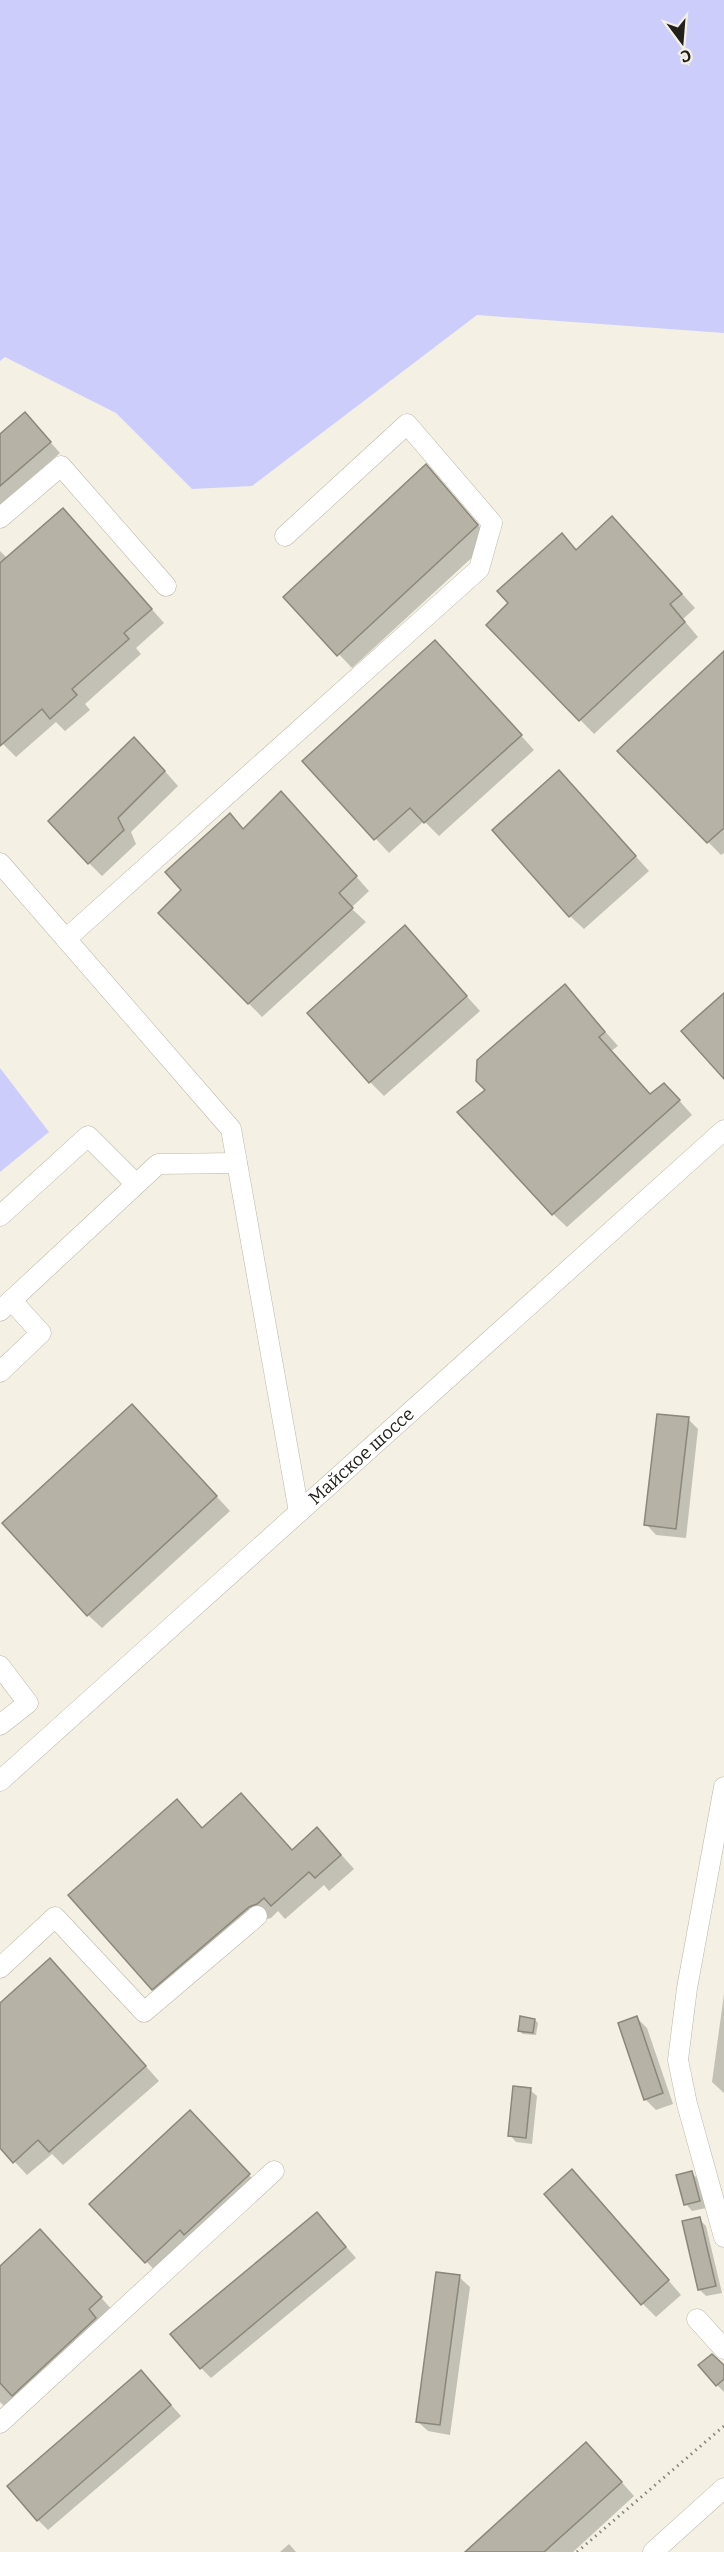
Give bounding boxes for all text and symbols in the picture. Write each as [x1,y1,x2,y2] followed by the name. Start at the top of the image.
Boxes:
[652,12,712,72] north arrow
[679,45,693,66] text: С
[304,1403,419,1509] street label: Майское шоссе

